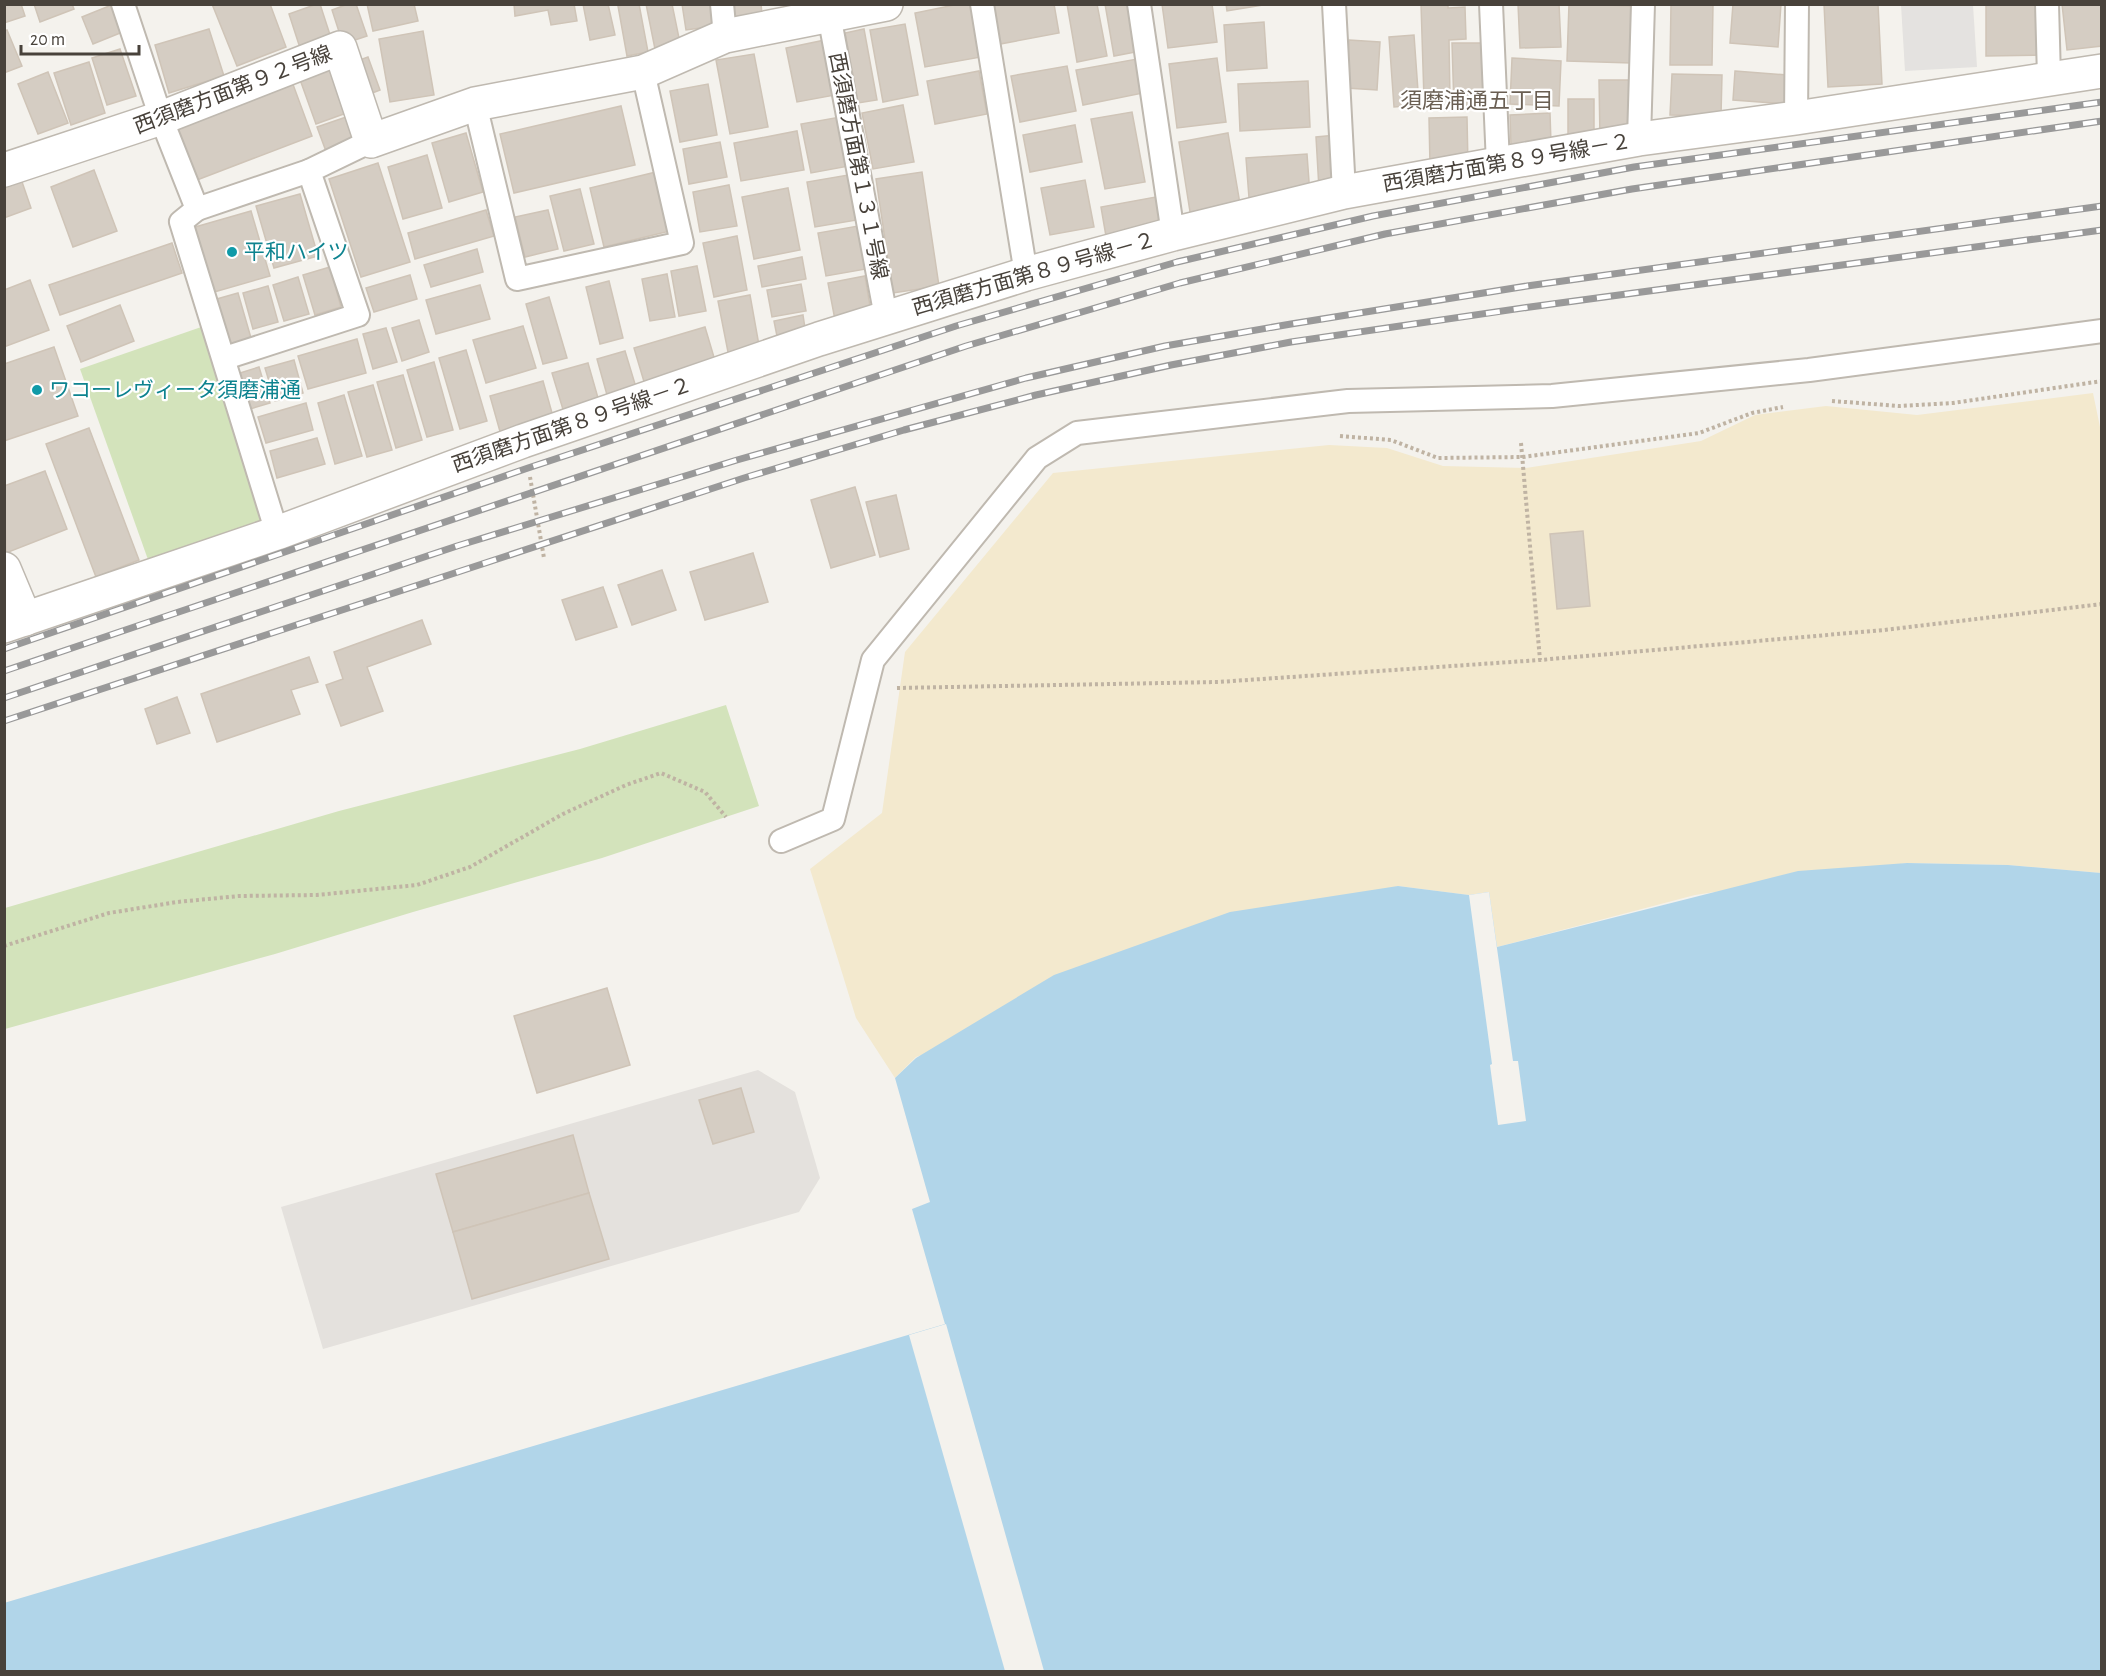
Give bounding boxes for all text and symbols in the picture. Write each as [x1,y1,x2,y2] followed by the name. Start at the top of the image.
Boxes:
[21,18,140,56] scale bar
[30,31,65,49] text: 20 m
[131,42,335,137] street label: 西須磨方面第９２号線
[826,50,891,281] street label: 西須磨方面第１３１号線
[1400,89,1554,112] district label: 須磨浦通五丁目
[1381,130,1633,195] street label: 西須磨方面第８９号線－２
[910,228,1158,319] street label: 西須磨方面第８９号線－２
[244,241,349,263] place label: 平和ハイツ
[225,245,239,259] marker: 平和ハイツ
[449,373,695,476] street label: 西須磨方面第８９号線－２
[49,379,301,401] place label: ワコーレヴィータ須磨浦通
[30,383,44,397] marker: ワコーレヴィータ須磨浦通

